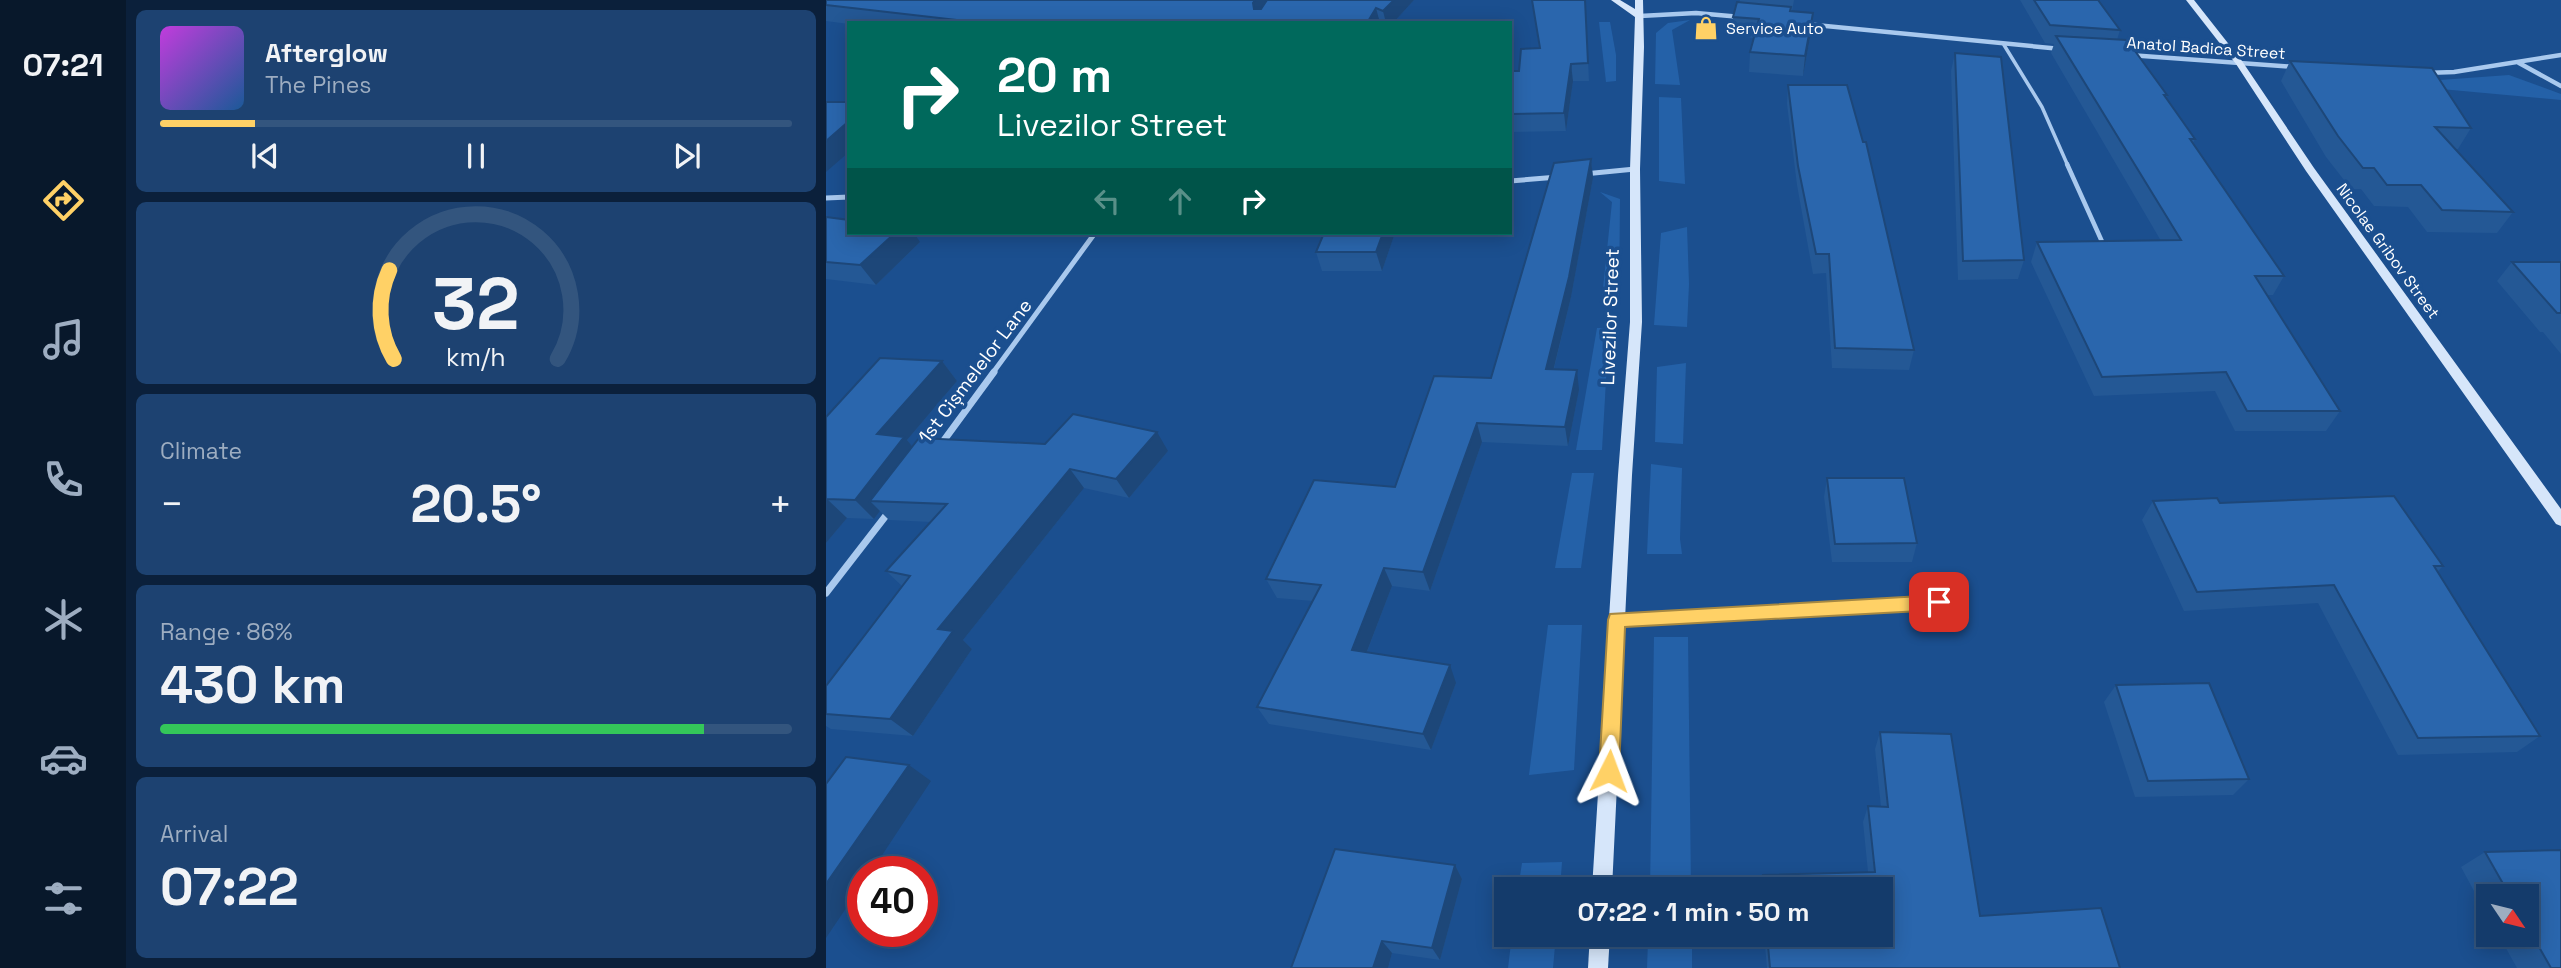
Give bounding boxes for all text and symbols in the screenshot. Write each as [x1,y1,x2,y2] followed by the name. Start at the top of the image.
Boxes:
[1692,14,1720,42] shop icon: Service Auto
[1726,18,1824,39] place label: Service Auto
[2126,32,2286,64] street label: Anatol Badica Street
[265,36,388,70] text: Afterglow
[997,44,1112,106] text: 20 m
[23,45,103,85] text: 07:21
[882,49,973,140] icon: right
[265,70,371,100] text: The Pines
[997,105,1227,145] text: Livezilor Street
[246,137,284,175] icon: previous
[457,137,495,175] icon: pause
[668,137,706,175] icon: next
[39,176,88,225] icon: directions
[2332,179,2444,323] street label: Nicolae Gribov Street
[1088,182,1126,220] icon: left
[1161,182,1199,220] icon: ahead
[1234,182,1272,220] icon: right
[1595,248,1625,386] street label: Livezilor Street
[432,257,520,350] text: 32
[913,294,1037,448] street label: 1st Cișmelelor Lane
[39,315,88,364] icon: music
[446,340,506,372] text: km/h
[160,436,242,466] text: Climate
[39,455,88,504] icon: phone
[410,471,542,537] text: 20.5°
[160,480,184,528] text: −
[768,480,792,528] text: +
[1909,572,1969,632] pin
[1920,583,1958,621] icon: arrive
[39,595,88,644] icon: climate
[160,617,293,647] text: Range · 86%
[160,652,345,718] text: 430 km
[39,734,88,783] icon: car
[1572,734,1646,808] position arrow
[160,819,228,849] text: Arrival
[160,854,299,920] text: 07:22
[847,856,938,947] speed limit sign: 40
[39,874,88,923] icon: filters
[2476,884,2539,947] north arrow
[2476,884,2539,947] map controls
[1578,895,1809,929] text: 07:22 · 1 min · 50 m

